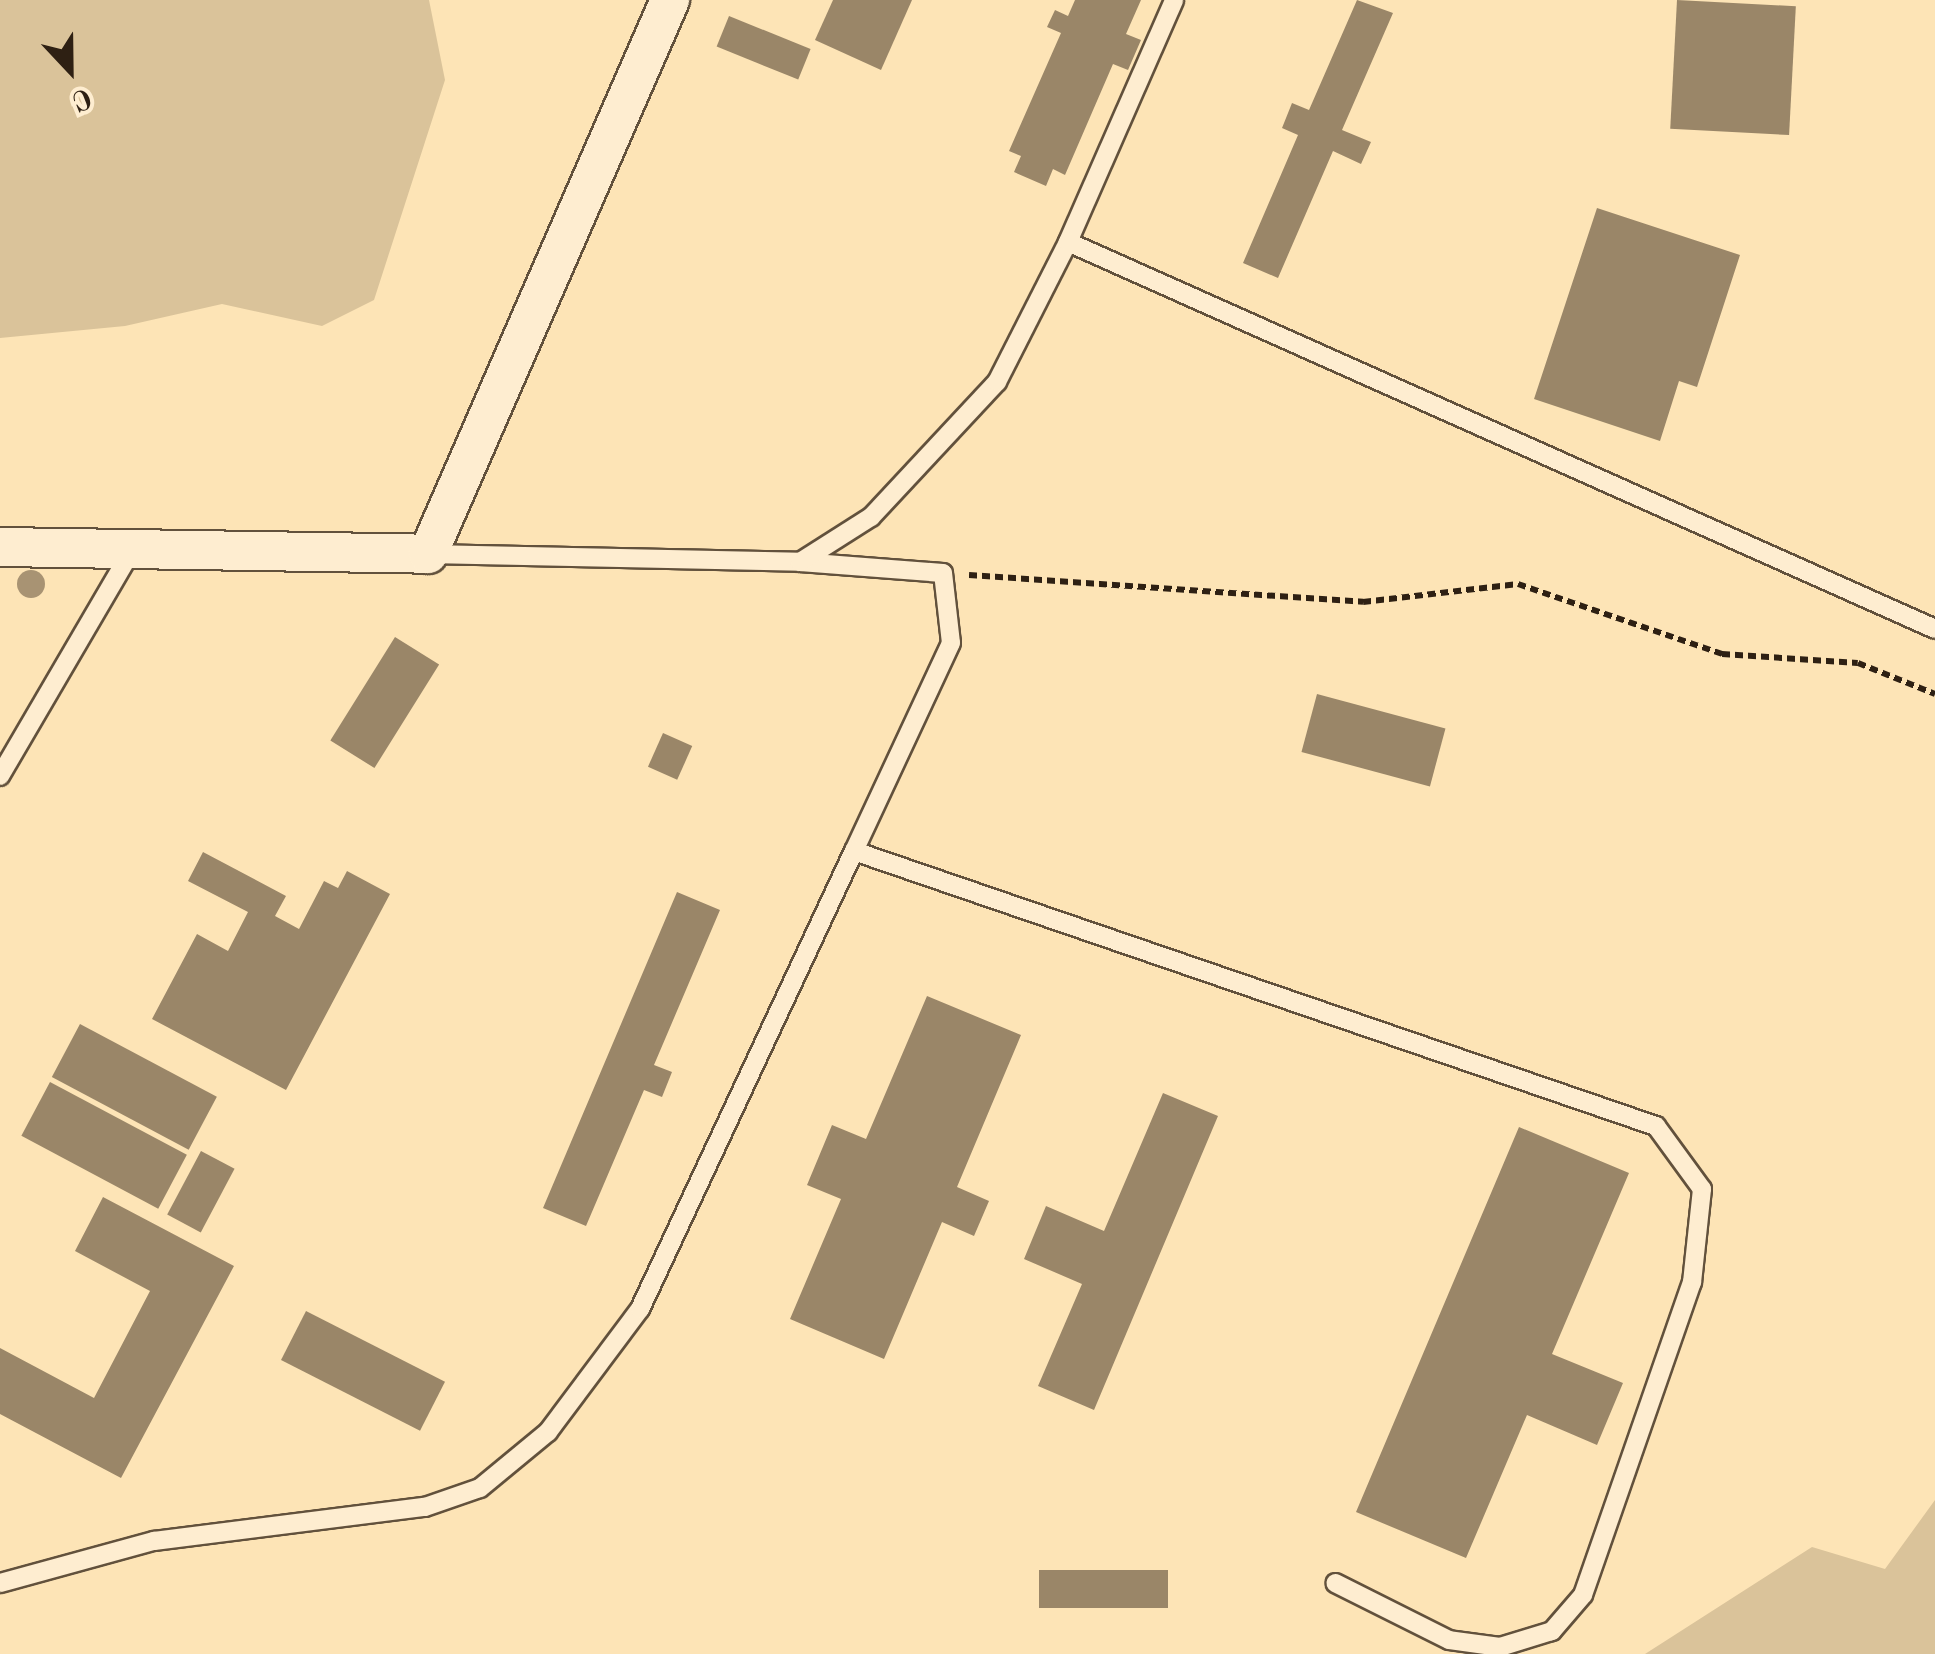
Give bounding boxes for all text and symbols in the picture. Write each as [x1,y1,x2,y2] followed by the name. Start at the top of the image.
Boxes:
[20,20,120,120] north arrow
[67,81,95,114] text: С

